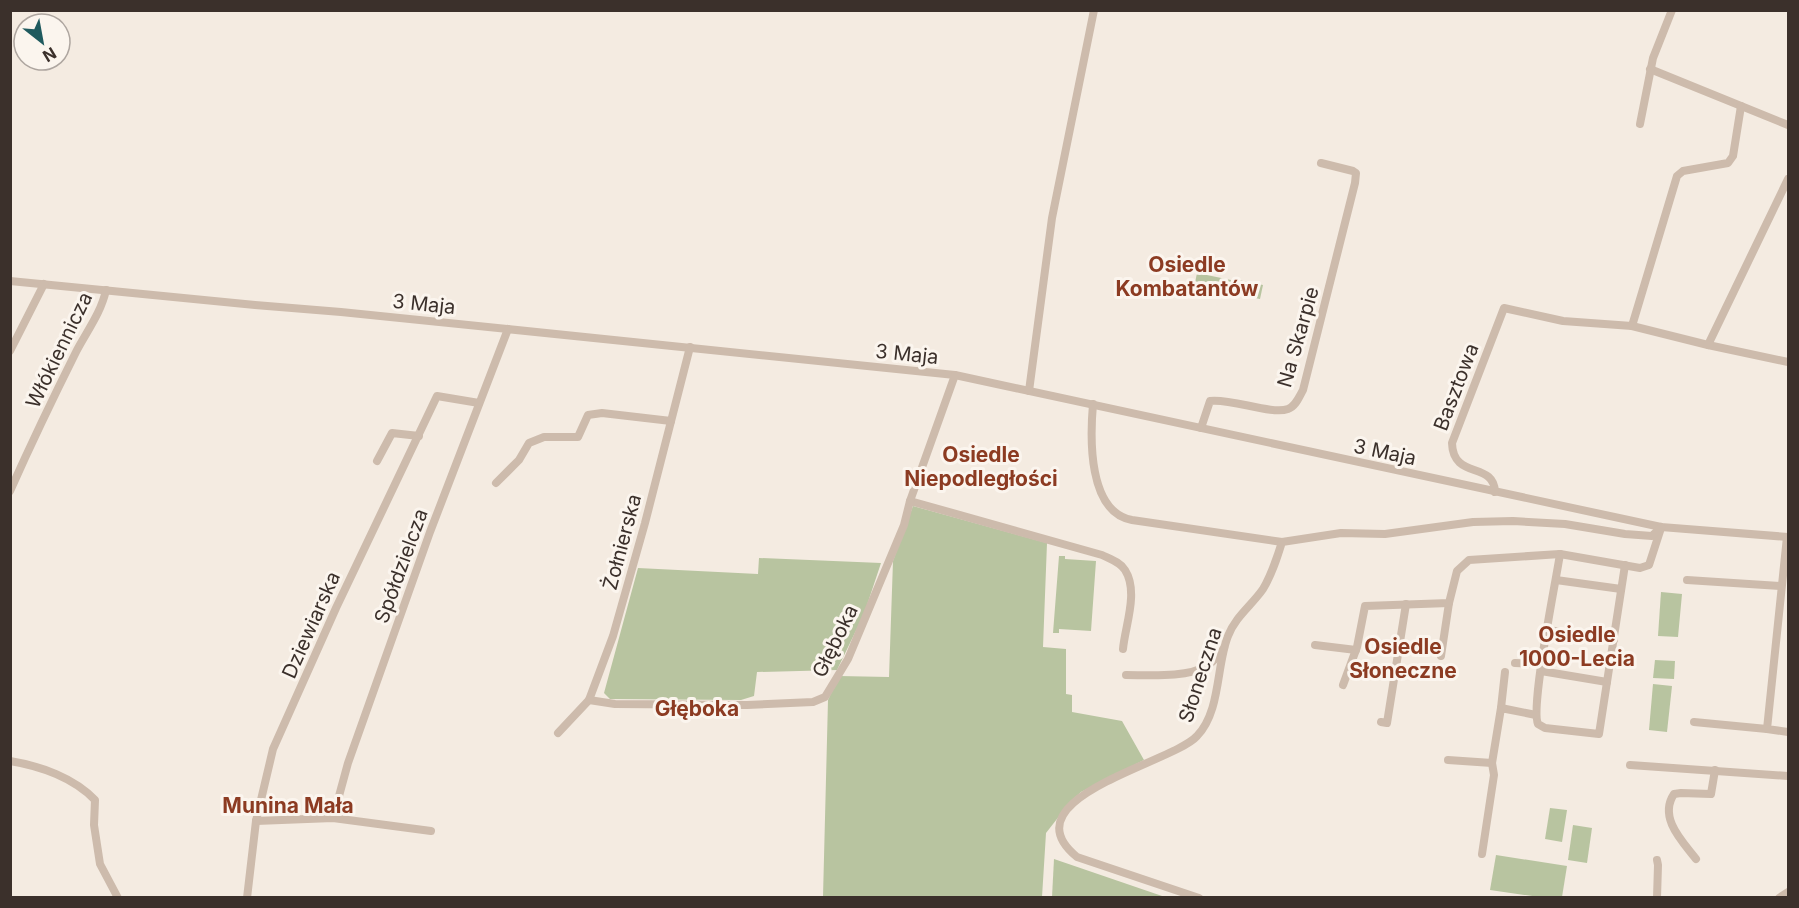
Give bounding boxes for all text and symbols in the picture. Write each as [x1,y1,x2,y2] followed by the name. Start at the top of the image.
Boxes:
[12,12,72,72] north arrow
[39,43,60,67] text: N
[1116,252,1259,301] district label: Osiedle Kombatantów
[1272,284,1324,390] street label: Na Skarpie
[21,288,97,412] street label: Włókiennicza
[391,289,457,319] street label: 3 Maja
[874,339,940,369] street label: 3 Maja
[1428,340,1484,434] street label: Basztowa
[1352,434,1418,470] street label: 3 Maja
[904,442,1058,491] district label: Osiedle Niepodległości
[597,491,646,592] street label: Żołnierska
[369,506,433,626] street label: Spółdzielcza
[277,568,345,682] street label: Dziewiarska
[807,601,863,681] street label: Głęboka
[1519,622,1635,671] district label: Osiedle 1000-Lecia
[1173,625,1227,725] street label: Słoneczna
[1349,634,1457,683] district label: Osiedle Słoneczne
[655,696,739,721] district label: Głęboka
[222,793,354,818] district label: Munina Mała

